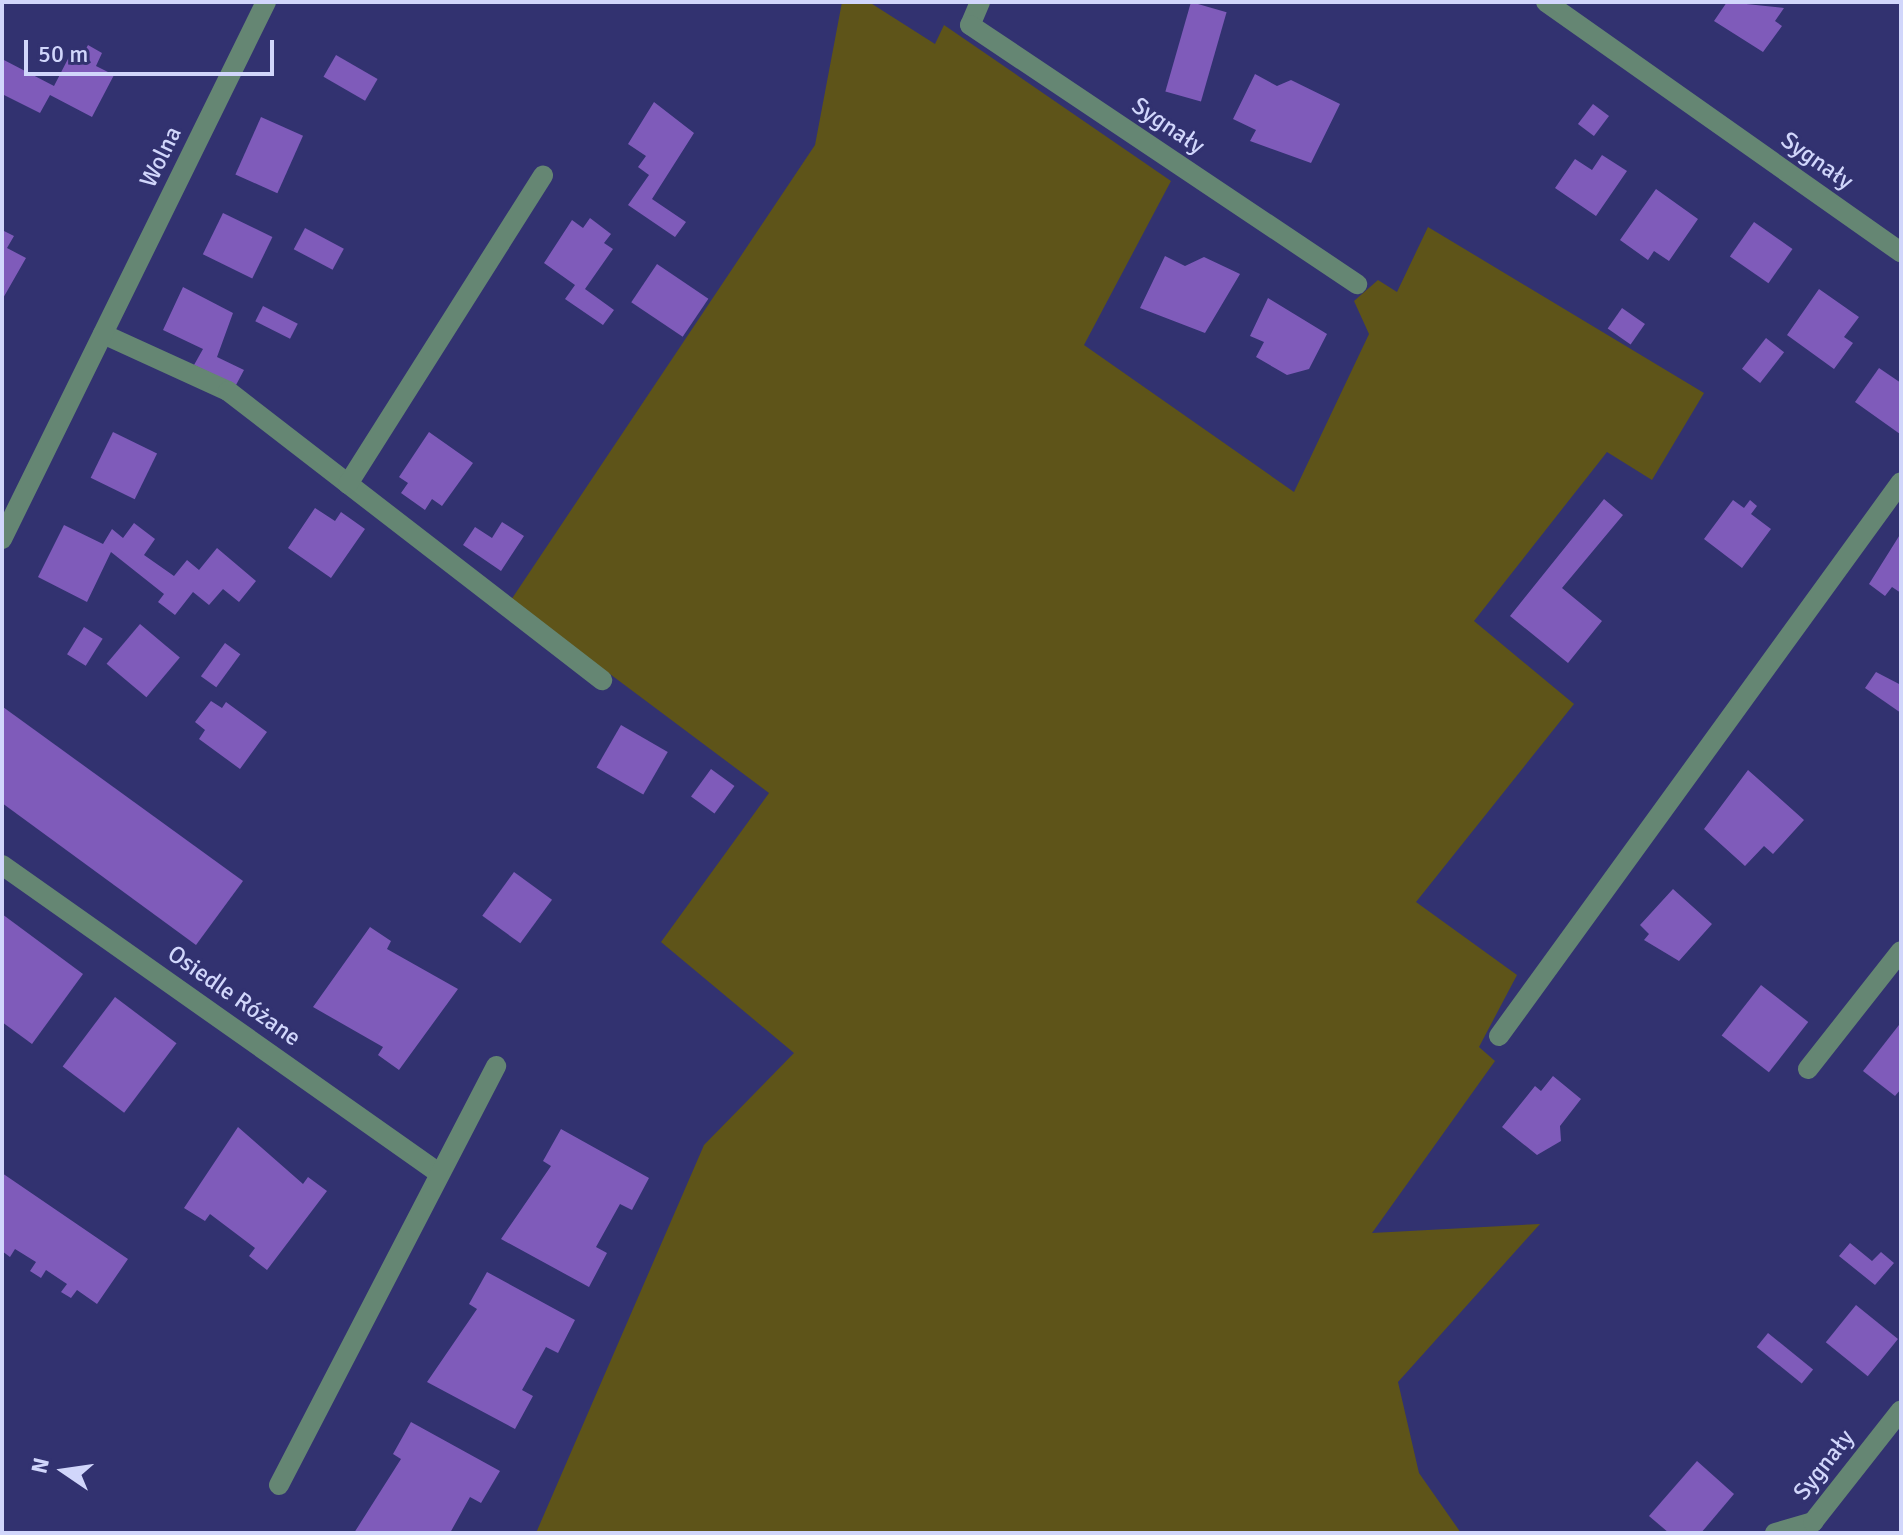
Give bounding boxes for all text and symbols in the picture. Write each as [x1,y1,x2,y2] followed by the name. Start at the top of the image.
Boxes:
[28,24,278,74] scale bar
[38,39,88,69] text: 50 m
[1126,91,1210,161] street label: Sygnały
[134,122,188,192] street label: Wolna
[1775,126,1859,196] street label: Sygnały
[162,940,306,1052] street label: Osiedle Różane
[1788,1424,1860,1506] street label: Sygnały
[24,1431,104,1511] north arrow
[25,1455,55,1476] text: N

